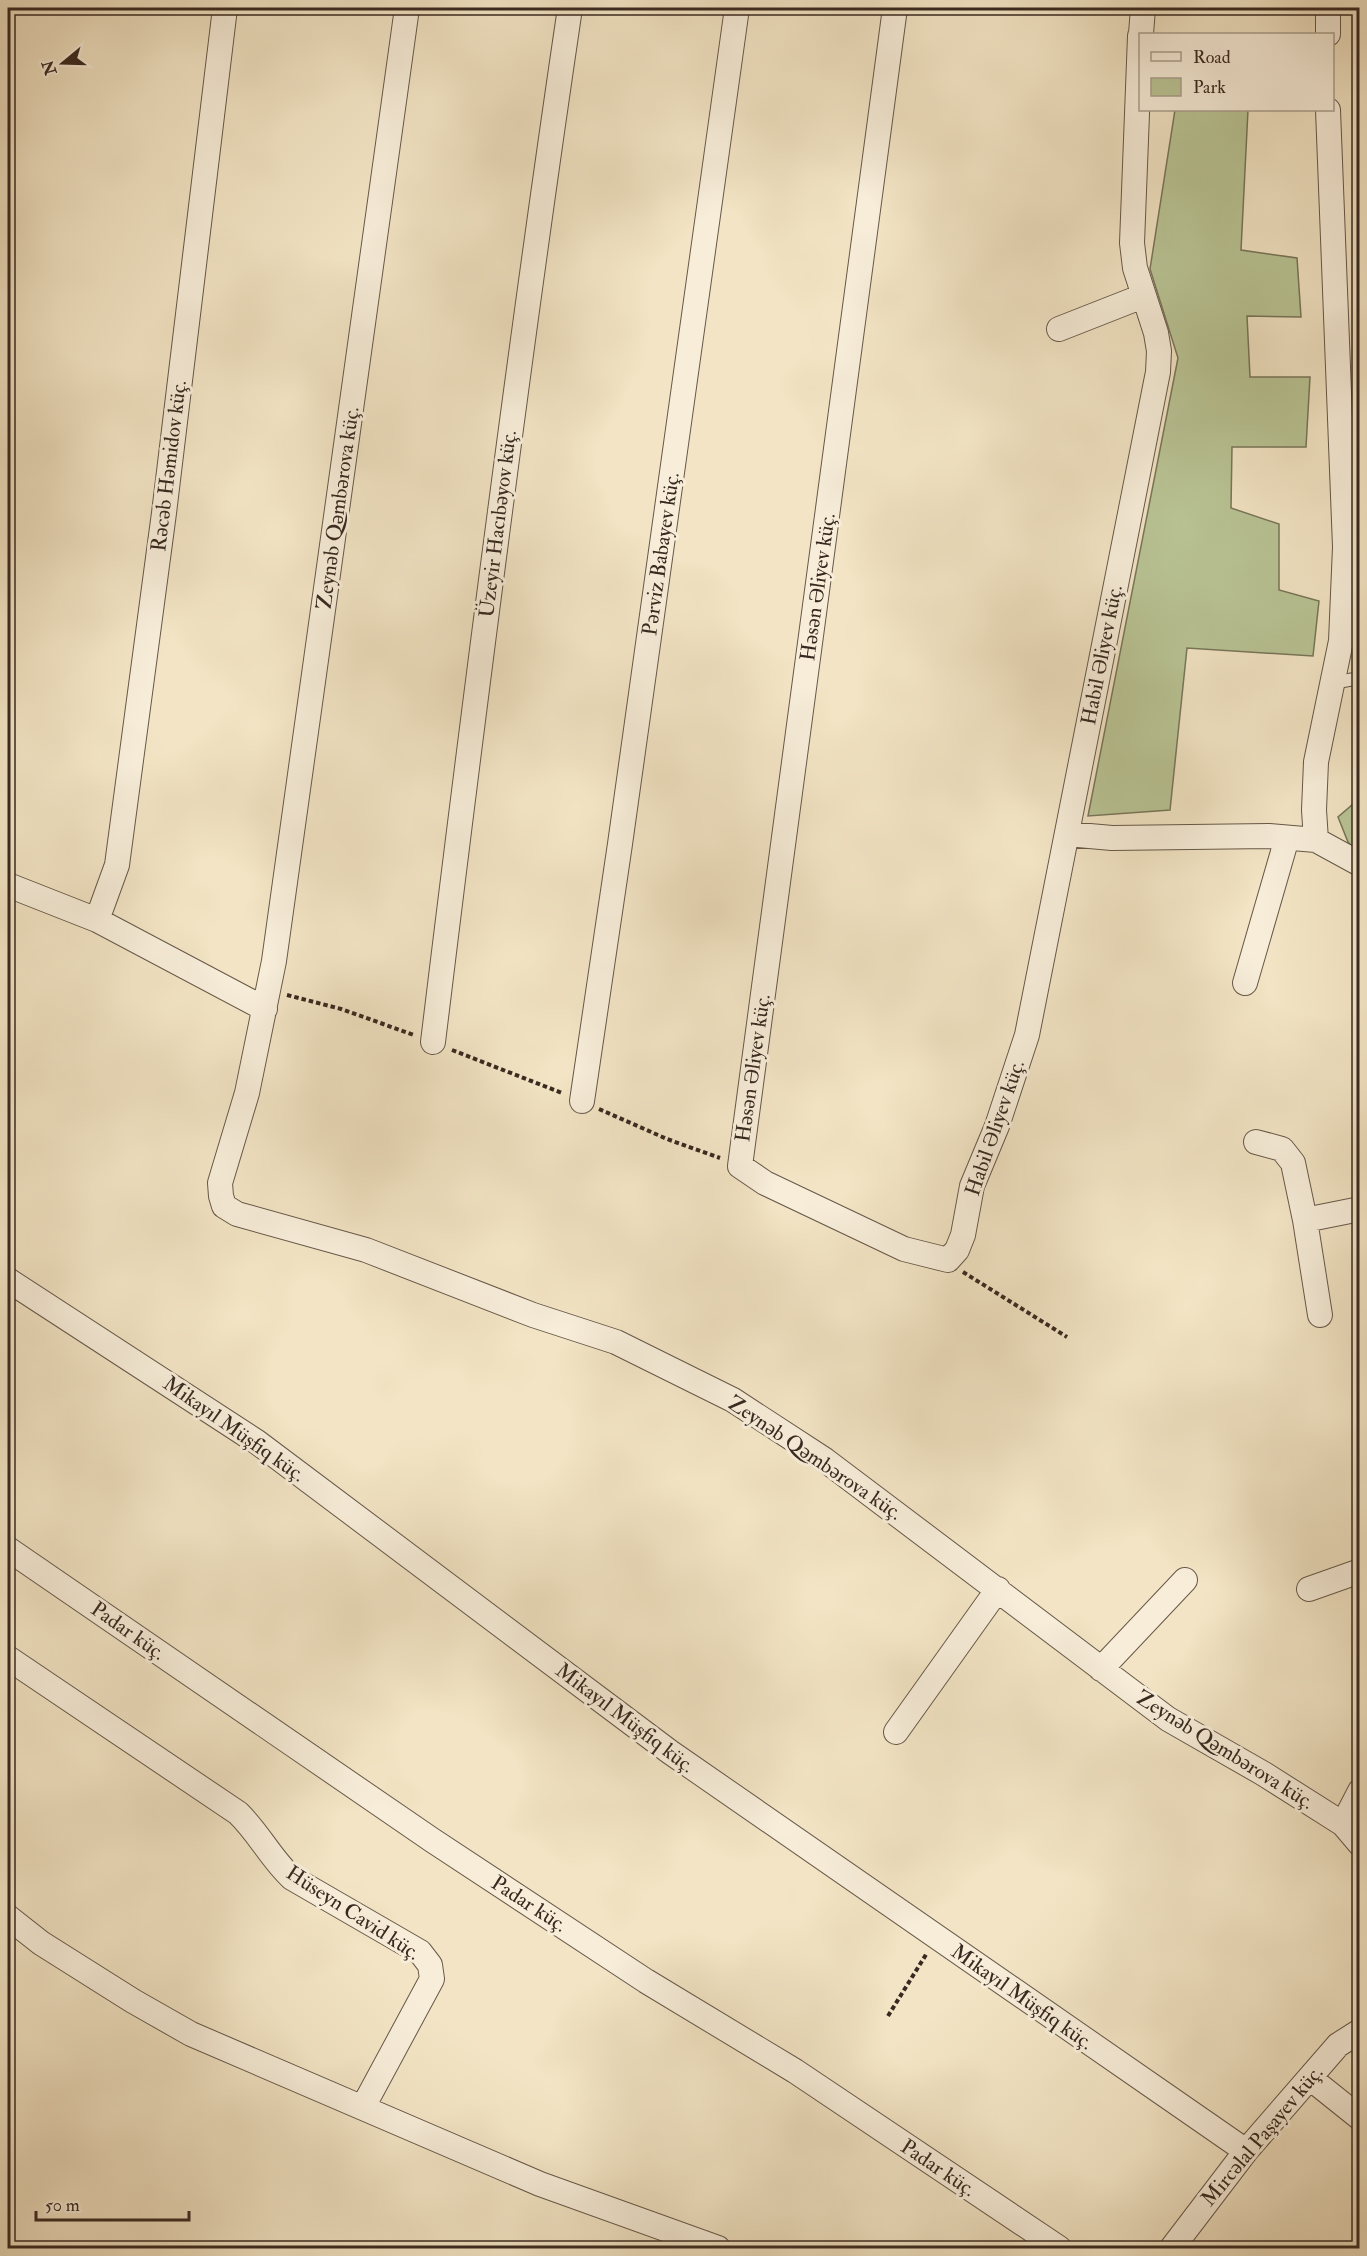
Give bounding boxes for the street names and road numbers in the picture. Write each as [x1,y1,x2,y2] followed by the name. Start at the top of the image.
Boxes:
[145,379,193,553] street label: Rəcəb Həmidov küç.
[310,405,366,611] street label: Zeynəb Qəmbərova küç.
[473,429,523,619] street label: Üzeyir Hacıbəyov küç.
[636,471,686,637] street label: Pərviz Babayev küç.
[794,511,842,663] street label: Həsən Əliyev küç.
[1075,583,1129,727] street label: Habil Əliyev küç.
[729,992,777,1144] street label: Həsən Əliyev küç.
[959,1056,1031,1200] street label: Habil Əliyev küç.
[158,1370,310,1488] street label: Mikayıl Müşfiq küç.
[723,1390,907,1526] street label: Zeynəb Qəmbərova küç.
[85,1596,171,1666] street label: Padar küç.
[550,1657,700,1779] street label: Mikayıl Müşfiq küç.
[1131,1684,1319,1816] street label: Zeynəb Qəmbərova küç.
[281,1860,425,1966] street label: Hüseyn Cavid küç.
[486,1870,572,1938] street label: Padar küç.
[946,1938,1098,2056] street label: Mikayıl Müşfiq küç.
[1195,2060,1329,2212] street label: Mircəlal Paşayev küç.
[895,2133,981,2203] street label: Padar küç.

